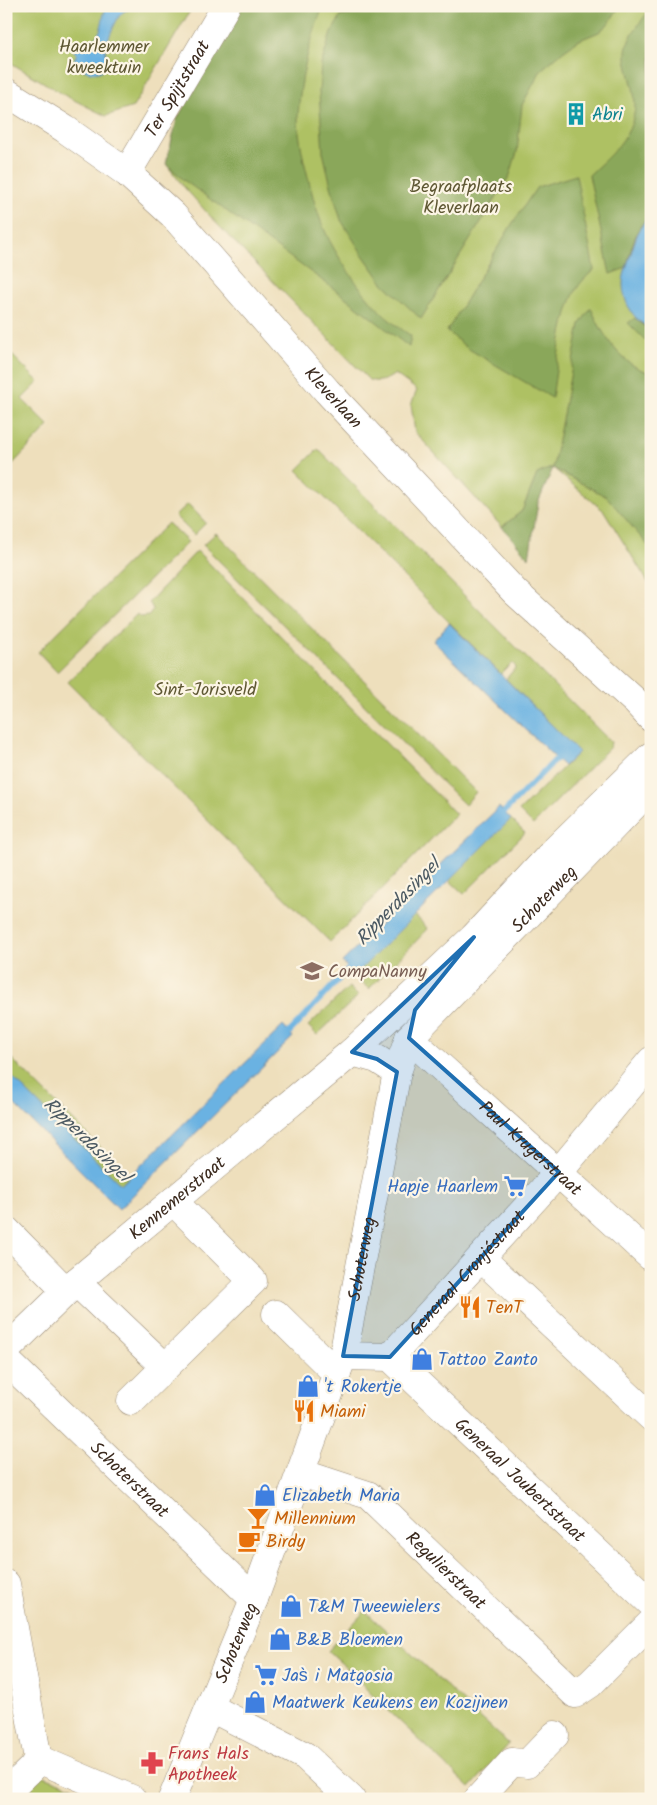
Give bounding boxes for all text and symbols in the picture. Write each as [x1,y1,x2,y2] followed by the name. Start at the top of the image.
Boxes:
[59,33,150,83] park label: Haarlemmer kweektuin
[138,34,219,144] street label: Ter Spijtstraat
[563,101,589,127] building icon: Abri
[592,101,623,130] place label: Abri
[410,173,512,223] park label: Begraafplaats Kleverlaan
[296,361,369,436] street label: Kleverlaan
[154,676,257,705] park label: Sint-Jorisveld
[349,849,450,953] water label: Ripperdasingel
[505,859,585,940] street label: Schoterweg
[299,958,325,984] school or university icon: CompaNanny
[328,958,427,987] place label: CompaNanny
[36,1091,140,1192] water label: Ripperdasingel
[471,1094,589,1205] street label: Paul Krugerstraat
[123,1149,234,1248] street label: Kennemerstraat
[387,1173,498,1202] place label: Hapje Haarlem
[502,1173,528,1199] supermarket icon: Hapje Haarlem
[402,1203,534,1344] street label: Generaal Cronjéstraat
[341,1214,385,1304] street label: Schoterweg
[457,1294,483,1320] restaurant icon: TenT
[486,1294,524,1323] place label: TenT
[409,1346,435,1372] shop icon: Tattoo Zanto
[438,1346,538,1375] place label: Tattoo Zanto
[295,1373,321,1399] shop icon: 't Rokertje
[324,1373,402,1402] place label: 't Rokertje
[291,1398,317,1424] restaurant icon: Miami
[320,1398,366,1427] place label: Miami
[447,1411,592,1551] street label: Generaal Joubertstraat
[82,1435,176,1527] street label: Schoterstraat
[252,1482,278,1508] shop icon: Elizabeth Maria
[282,1482,400,1511] place label: Elizabeth Maria
[245,1505,271,1531] bar icon: Millennium
[274,1505,356,1534] place label: Millennium
[398,1525,493,1618] street label: Regulierstraat
[236,1528,262,1554] cafe icon: Birdy
[266,1528,306,1557] place label: Birdy
[278,1593,304,1619] shop icon: T&M Tweewielers
[308,1593,441,1622] place label: T&M Tweewielers
[208,1598,267,1688] street label: Schoterweg
[267,1626,293,1652] shop icon: B&B Bloemen
[296,1626,403,1655] place label: B&B Bloemen
[253,1662,279,1688] supermarket icon: Jas̀ i Matgosia
[282,1662,393,1691] place label: Jas̀ i Matgosia
[242,1689,268,1715] shop icon: Maatwerk Keukens en Kozijnen
[272,1689,508,1718] place label: Maatwerk Keukens en Kozijnen
[168,1740,249,1790] place label: Frans Hals Apotheek
[139,1750,165,1776] pharmacy icon: Frans Hals Apotheek

